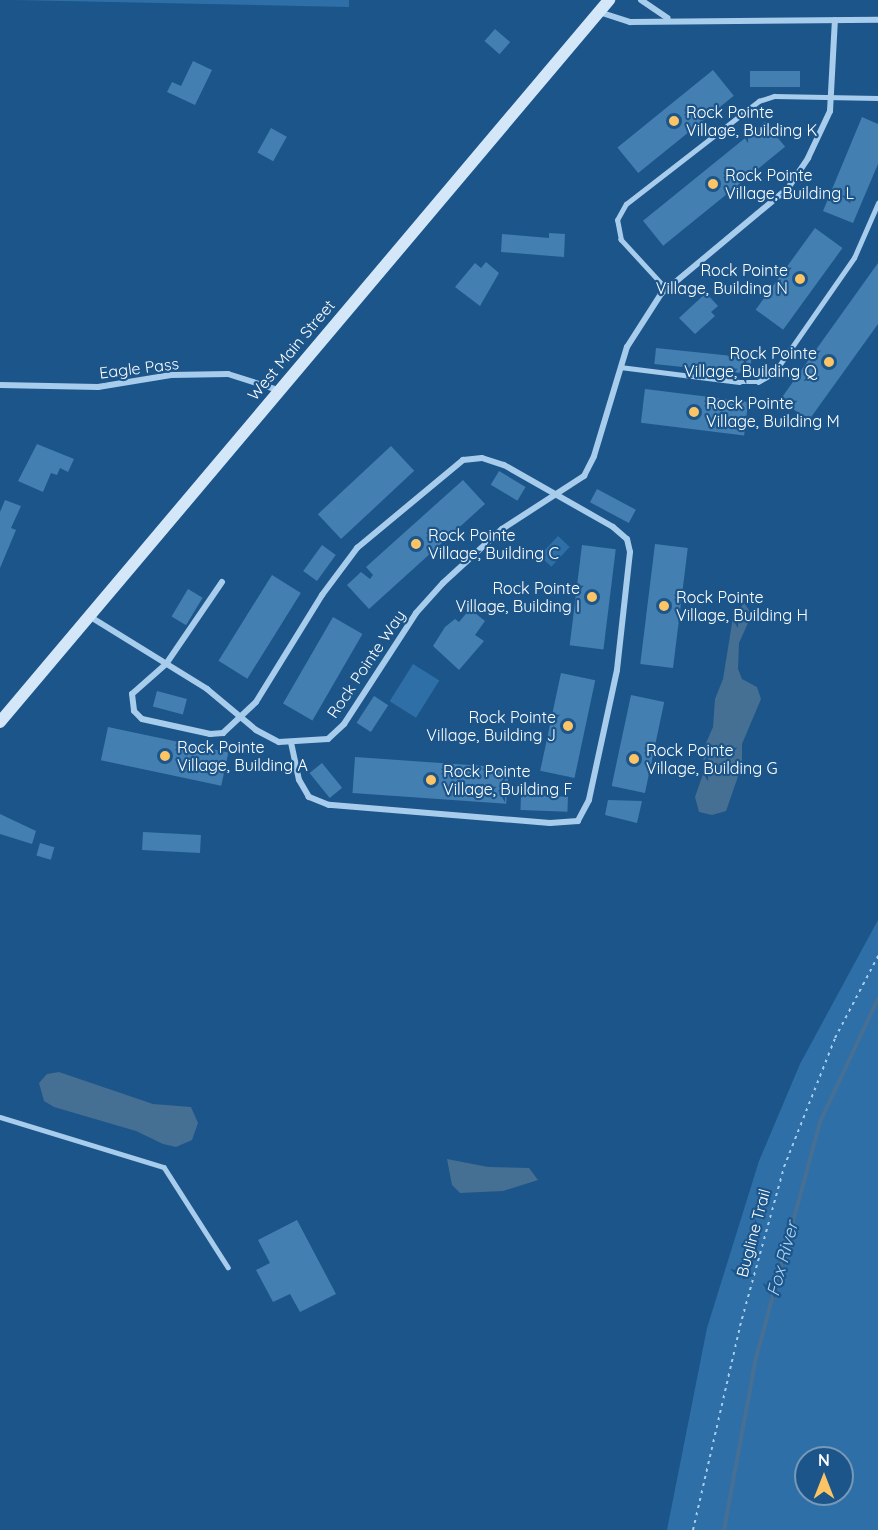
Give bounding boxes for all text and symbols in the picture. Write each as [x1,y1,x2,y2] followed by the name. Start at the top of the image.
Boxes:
[686,102,817,140] place label: Rock Pointe Village, Building K
[667,114,681,128] marker: Rock Pointe Village, Building K
[725,165,854,203] place label: Rock Pointe Village, Building L
[706,177,720,191] marker: Rock Pointe Village, Building L
[656,260,788,298] place label: Rock Pointe Village, Building N
[793,272,807,286] marker: Rock Pointe Village, Building N
[243,296,339,404] street label: West Main Street
[684,343,817,381] place label: Rock Pointe Village, Building Q
[98,354,180,382] street label: Eagle Pass
[822,355,836,369] marker: Rock Pointe Village, Building Q
[706,393,840,431] place label: Rock Pointe Village, Building M
[687,405,701,419] marker: Rock Pointe Village, Building M
[428,525,559,563] place label: Rock Pointe Village, Building C
[409,537,423,551] marker: Rock Pointe Village, Building C
[456,578,580,616] place label: Rock Pointe Village, Building I
[676,587,808,625] place label: Rock Pointe Village, Building H
[585,590,599,604] marker: Rock Pointe Village, Building I
[657,599,671,613] marker: Rock Pointe Village, Building H
[323,606,409,722] street label: Rock Pointe Way
[426,707,556,745] place label: Rock Pointe Village, Building J
[561,719,575,733] marker: Rock Pointe Village, Building J
[177,737,308,775] place label: Rock Pointe Village, Building A
[646,740,778,778] place label: Rock Pointe Village, Building G
[158,749,172,763] marker: Rock Pointe Village, Building A
[627,752,641,766] marker: Rock Pointe Village, Building G
[443,761,573,799] place label: Rock Pointe Village, Building F
[424,773,438,787] marker: Rock Pointe Village, Building F
[732,1187,774,1279] street label: Bugline Trail
[763,1219,803,1299] water label: Fox River
[794,1446,854,1506] north arrow
[818,1450,830,1470] text: N

